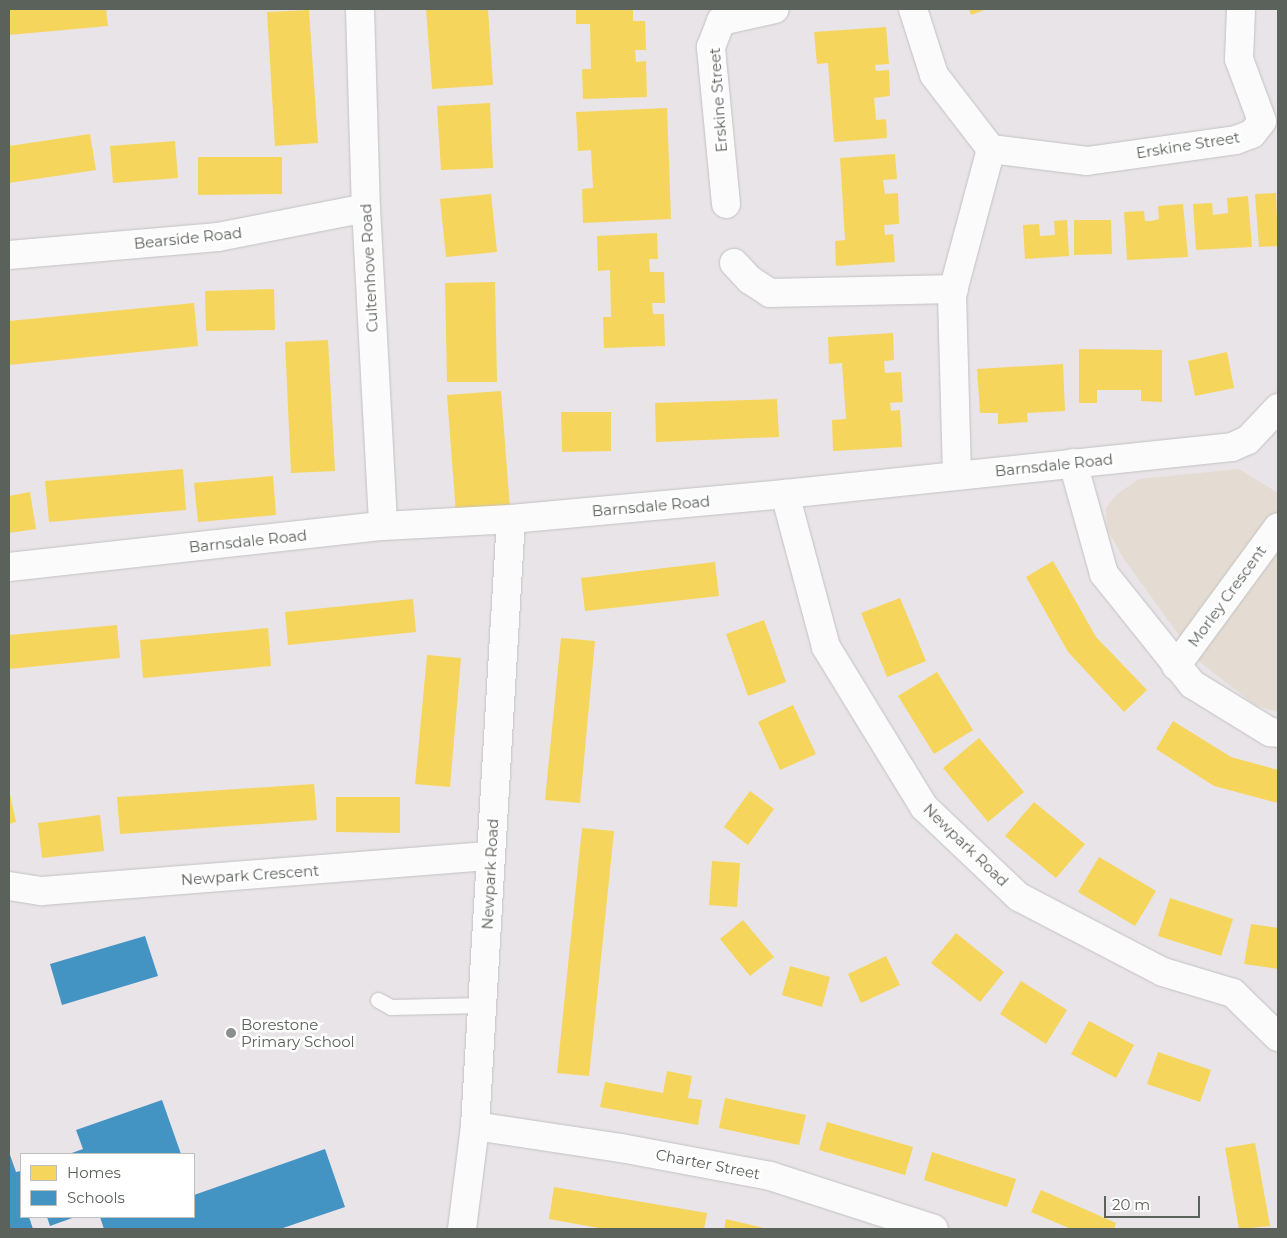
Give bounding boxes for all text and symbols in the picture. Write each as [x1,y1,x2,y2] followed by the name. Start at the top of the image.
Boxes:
[705,47,731,153] street label: Erskine Street
[1135,128,1241,162] street label: Erskine Street
[357,203,381,333] street label: Cultenhove Road
[133,223,243,253] street label: Bearside Road
[994,450,1114,480] street label: Barnsdale Road
[591,492,711,520] street label: Barnsdale Road
[188,526,308,556] street label: Barnsdale Road
[1184,542,1270,650] street label: Morley Crescent
[920,800,1012,890] street label: Newpark Road
[478,818,502,930] street label: Newpark Road
[180,861,320,889] street label: Newpark Crescent
[241,1015,355,1050] place label: Borestone Primary School
[225,1027,237,1039] marker: Borestone Primary School
[654,1145,762,1183] street label: Charter Street
[20,1153,195,1218] legend
[67,1163,121,1182] text: Homes
[1107,1186,1203,1218] scale bar
[67,1188,125,1207] text: Schools
[1112,1195,1150,1214] text: 20 m

